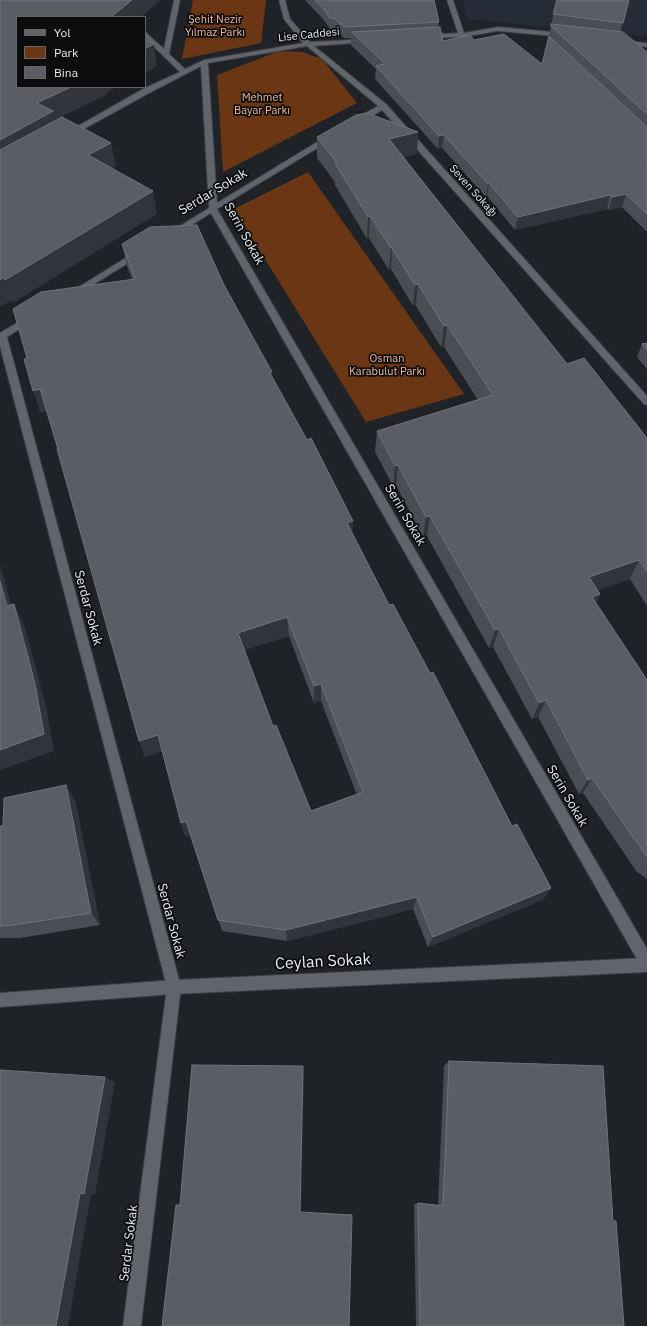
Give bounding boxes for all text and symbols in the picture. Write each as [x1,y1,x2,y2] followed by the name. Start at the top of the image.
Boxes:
[185,13,245,39] park label: Şehit Nezir Yılmaz Parkı
[16,16,146,88] legend
[54,25,71,40] text: Yol
[278,25,340,45] street label: Lise Caddesi
[54,45,78,60] text: Park
[54,65,78,80] text: Bina
[234,91,290,117] park label: Mehmet Bayar Parkı
[446,162,500,220] street label: Seven Sokağı
[176,165,250,219] street label: Serdar Sokak
[221,200,267,268] street label: Serin Sokak
[349,352,425,378] park label: Osman Karabulut Parkı
[381,481,429,549] street label: Serin Sokak
[70,569,106,647] street label: Serdar Sokak
[543,762,591,830] street label: Serin Sokak
[153,882,189,960] street label: Serdar Sokak
[275,950,371,974] street label: Ceylan Sokak
[117,1204,141,1282] street label: Serdar Sokak

